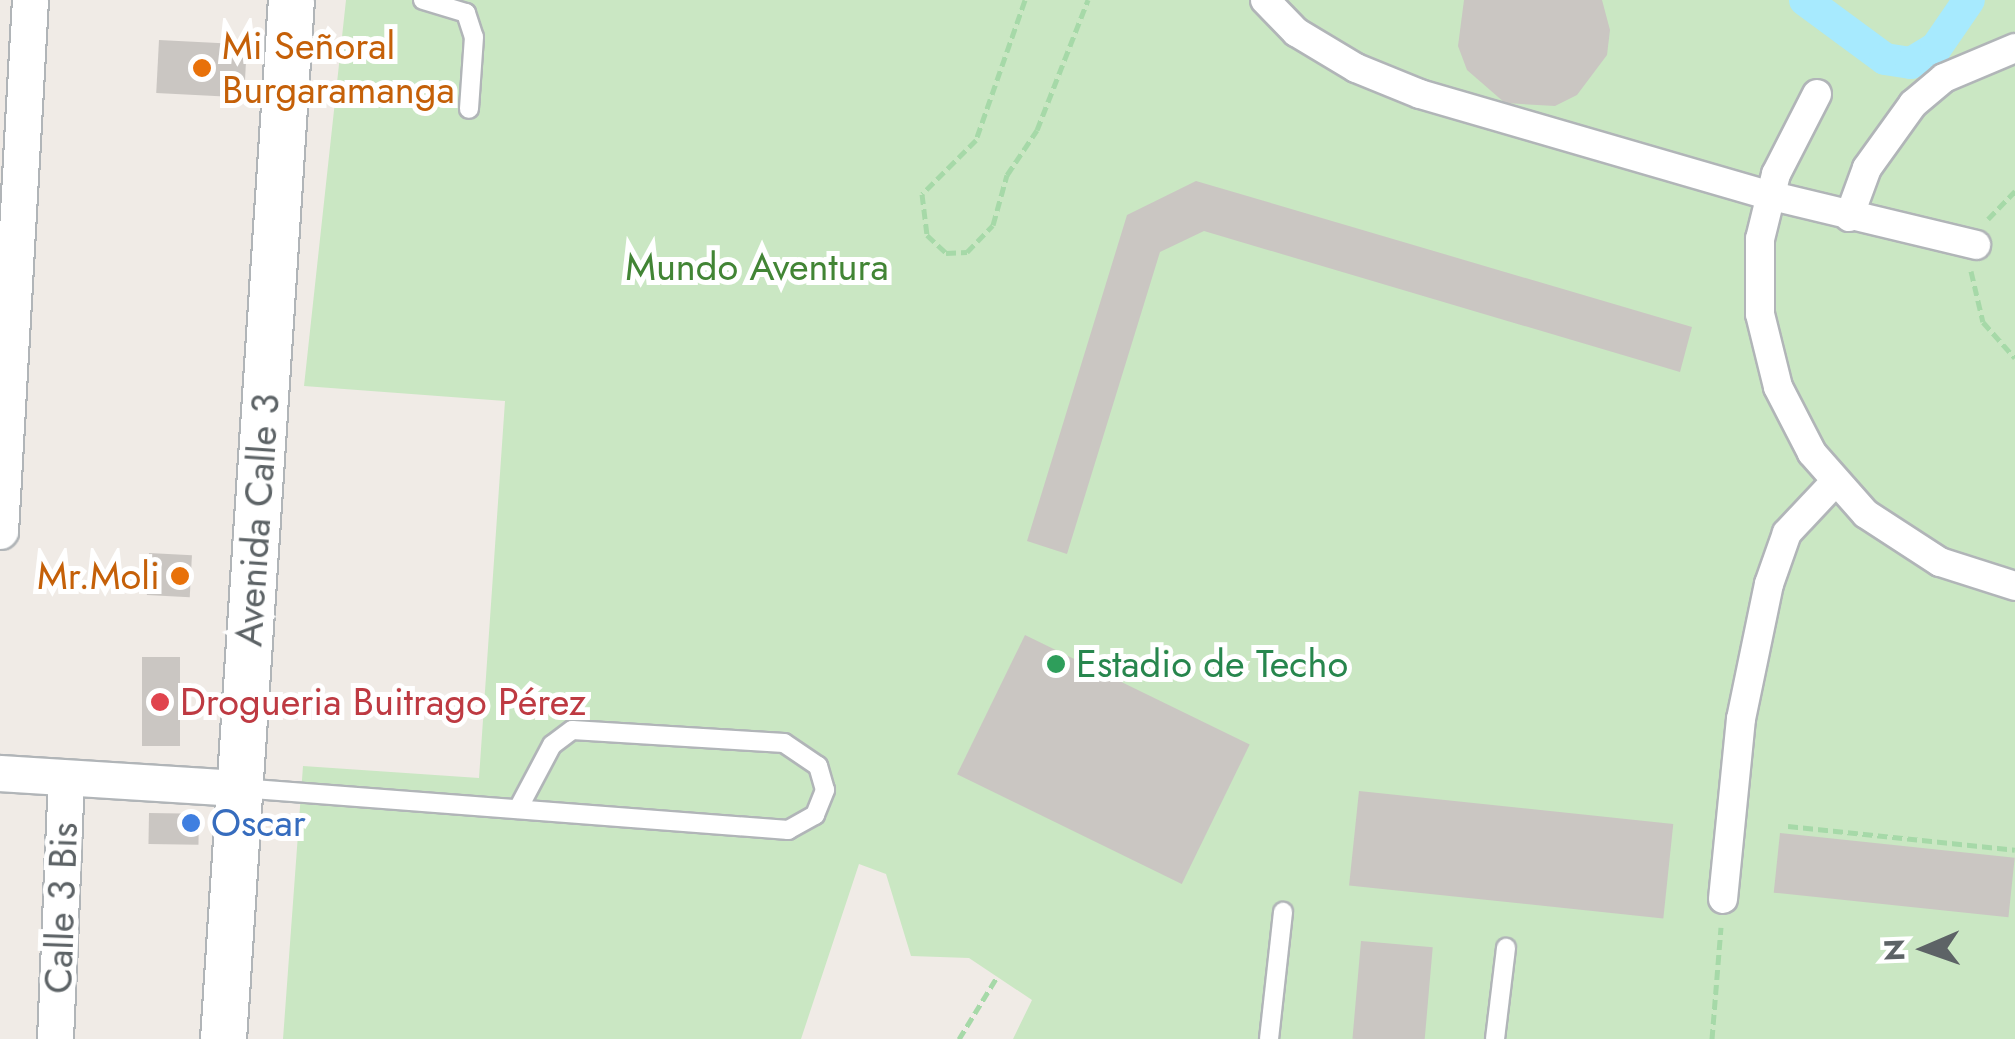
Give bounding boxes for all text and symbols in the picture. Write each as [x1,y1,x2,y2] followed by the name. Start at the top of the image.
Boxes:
[222,23,455,112] place label: Mi Señoral Burgaramanga
[191,57,213,79] marker: Mi Señoral Burgaramanga
[625,244,889,290] park label: Mundo Aventura
[225,392,289,648] street label: Avenida Calle 3
[37,553,160,599] place label: Mr.Moli
[169,565,191,587] marker: Mr.Moli
[1076,641,1348,687] place label: Estadio de Techo
[1045,653,1067,675] marker: Estadio de Techo
[180,679,586,725] place label: Drogueria Buitrago Pérez
[149,691,171,713] marker: Drogueria Buitrago Pérez
[211,800,306,846] place label: Oscar
[180,812,202,834] marker: Oscar
[35,822,87,994] street label: Calle 3 Bis
[1875,899,1975,999] north arrow
[1874,938,1915,962] text: N

